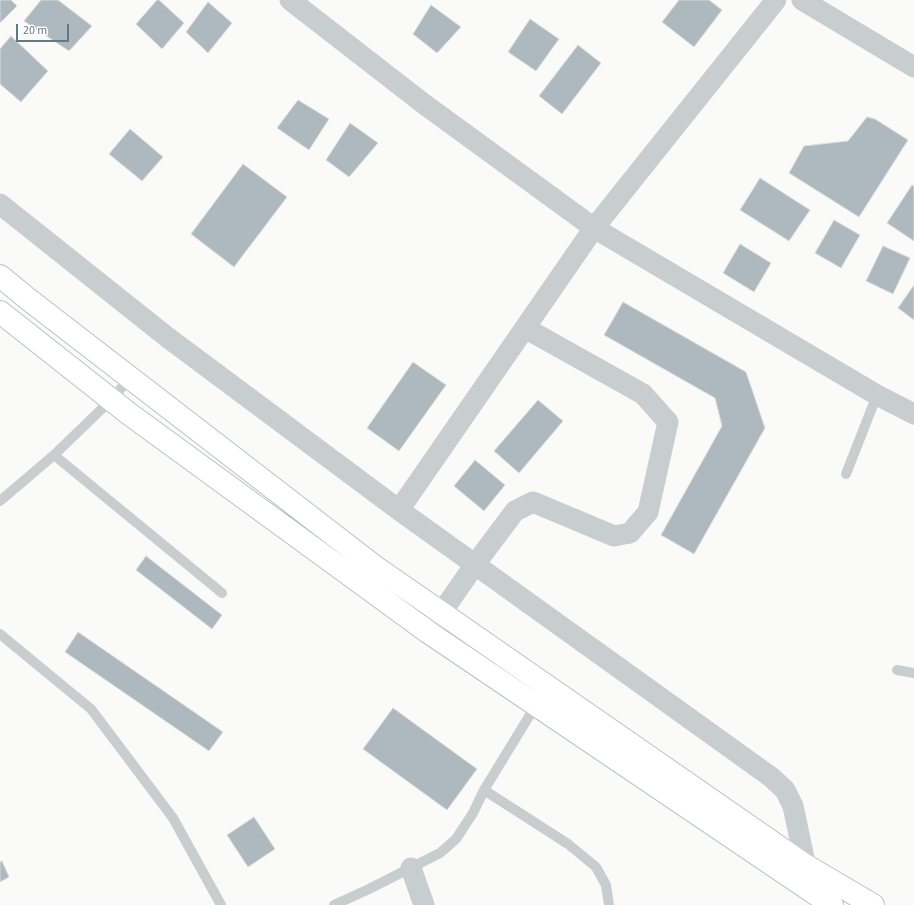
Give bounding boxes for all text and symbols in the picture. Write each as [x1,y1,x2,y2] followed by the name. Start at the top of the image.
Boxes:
[18,16,71,42] scale bar
[23,22,47,39] text: 20 m

